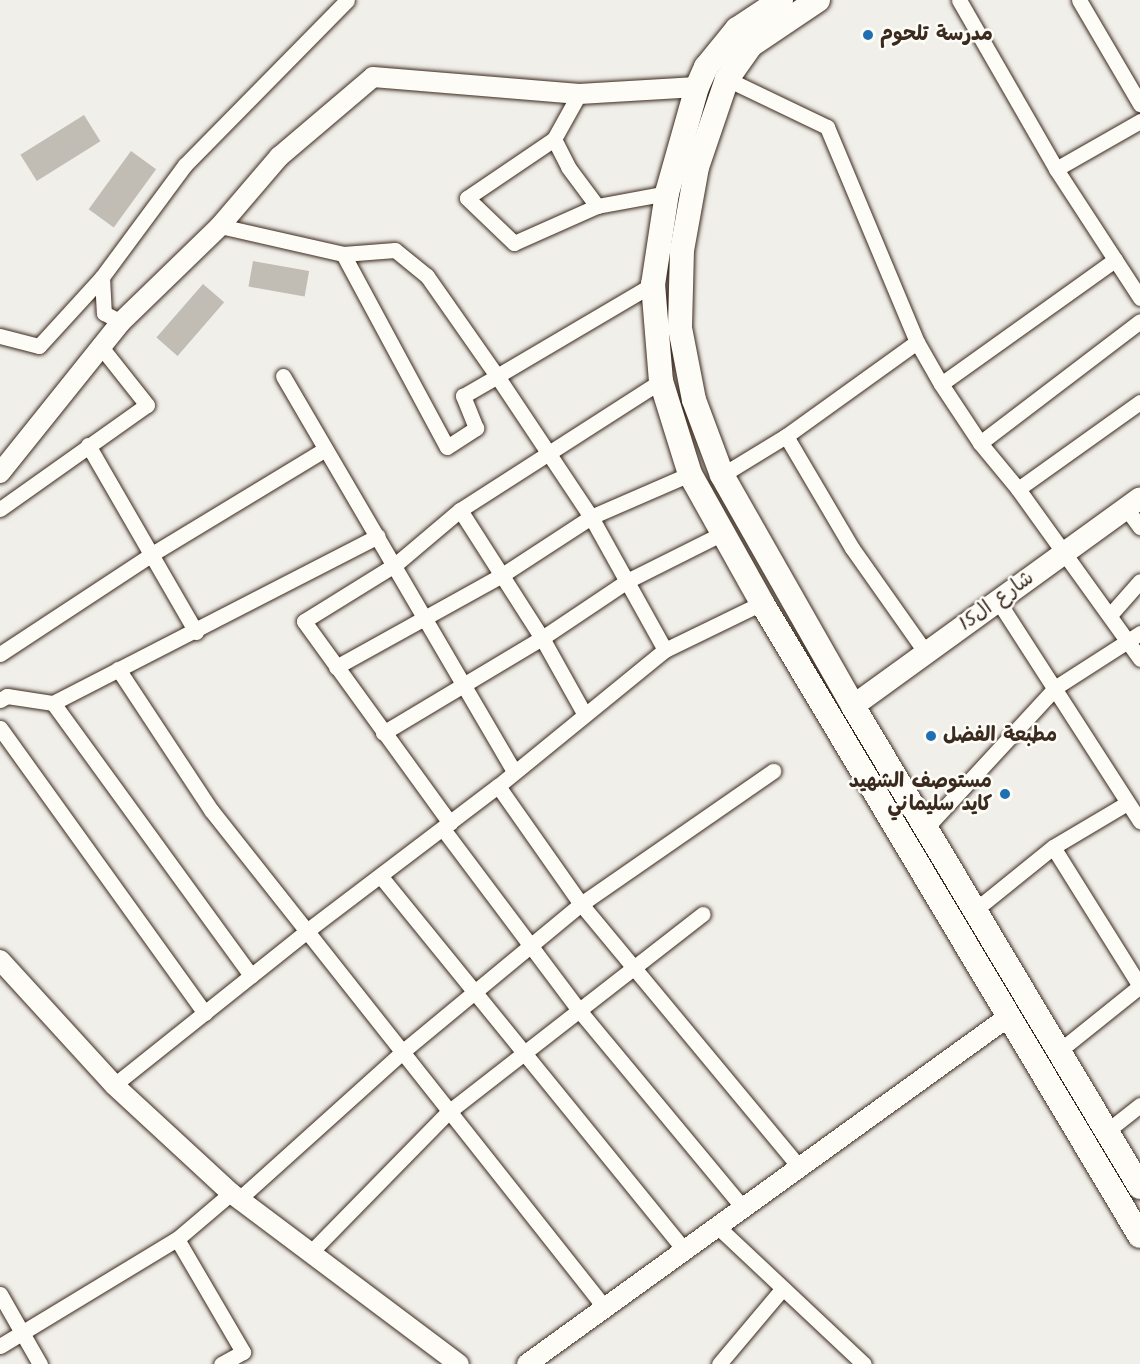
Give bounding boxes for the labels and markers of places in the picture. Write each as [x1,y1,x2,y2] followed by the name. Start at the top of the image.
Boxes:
[880,23,993,47] place label: مدرسة تلحوم
[861,28,875,42] marker: مدرسة تلحوم
[943,724,1057,748] place label: مطبعة الفضل
[924,729,938,743] marker: مطبعة الفضل
[849,771,992,818] place label: مستوصف الشهيد كايد سليماني
[996,785,1014,803] marker: مستوصف الشهيد كايد سليماني

